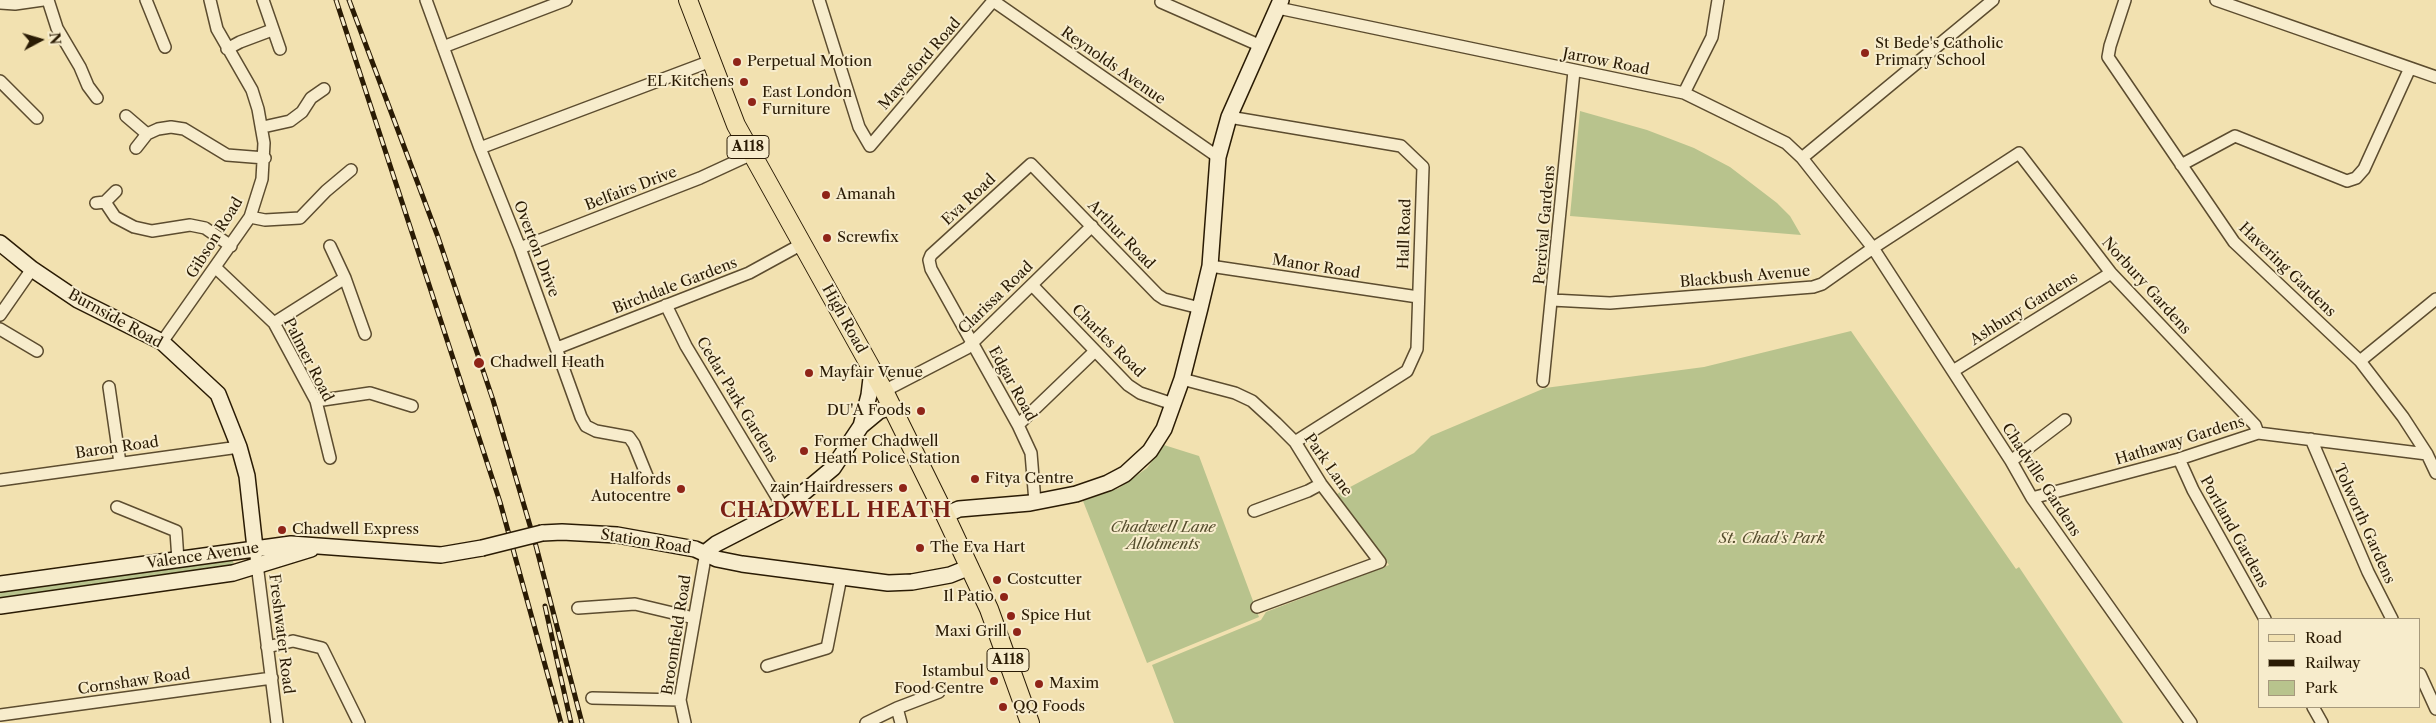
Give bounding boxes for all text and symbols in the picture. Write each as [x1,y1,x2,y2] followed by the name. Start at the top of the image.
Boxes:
[875,14,965,114] street label: Mayesford Road
[15,15,65,65] north arrow
[1057,23,1169,109] street label: Reynolds Avenue
[45,31,65,45] text: N
[1875,35,2003,70] place label: St Bede's Catholic Primary School
[1561,45,1651,79] street label: Jarrow Road
[1859,47,1871,59] marker: St Bede's Catholic Primary School
[747,53,872,71] place label: Perpetual Motion
[731,56,743,68] marker: Perpetual Motion
[647,73,734,91] place label: EL Kitchens
[738,76,750,88] marker: EL Kitchens
[762,84,852,119] place label: East London Furniture
[746,96,758,108] marker: East London Furniture
[727,136,769,158] road number: A118
[583,163,679,215] street label: Belfairs Drive
[1531,164,1559,286] street label: Percival Gardens
[938,171,1000,229] street label: Eva Road
[836,186,896,204] place label: Amanah
[820,189,832,201] marker: Amanah
[183,194,247,282] street label: Gibson Road
[1084,197,1158,273] street label: Arthur Road
[509,198,563,300] street label: Overton Drive
[1395,198,1415,270] street label: Hall Road
[2235,219,2339,321] street label: Havering Gardens
[837,229,899,247] place label: Screwfix
[821,232,833,244] marker: Screwfix
[2098,234,2194,338] street label: Norbury Gardens
[1271,251,1361,283] street label: Manor Road
[610,254,740,318] street label: Birchdale Gardens
[955,258,1037,338] street label: Clarissa Road
[1679,262,1811,292] street label: Blackbush Avenue
[1967,269,2081,349] street label: Ashbury Gardens
[818,281,870,357] street label: High Road
[65,286,165,352] street label: Burnside Road
[1068,301,1148,381] street label: Charles Road
[279,315,337,405] street label: Palmer Road
[692,334,782,466] street label: Cedar Park Gardens
[984,343,1040,425] street label: Edgar Road
[490,354,605,372] place label: Chadwell Heath
[472,356,486,370] marker: Chadwell Heath
[819,364,923,382] place label: Mayfair Venue
[803,367,815,379] marker: Mayfair Venue
[827,402,911,420] place label: DU'A Foods
[915,405,927,417] marker: DU'A Foods
[2113,413,2247,469] street label: Hathaway Gardens
[1998,420,2084,540] street label: Chadville Gardens
[1300,430,1356,500] street label: Park Lane
[74,433,160,463] street label: Baron Road
[814,433,960,468] place label: Former Chadwell Heath Police Station
[798,445,810,457] marker: Former Chadwell Heath Police Station
[2330,461,2398,587] street label: Tolworth Gardens
[985,470,1074,488] place label: Fitya Centre
[591,471,671,506] place label: Halfords Autocentre
[969,473,981,485] marker: Fitya Centre
[2196,473,2272,591] street label: Portland Gardens
[770,479,893,497] place label: zain Hairdressers
[897,482,909,494] marker: zain Hairdressers
[675,483,687,495] marker: Halfords Autocentre
[718,499,954,523] district label: CHADWELL HEATH
[1110,519,1216,554] park label: Chadwell Lane Allotments
[292,521,419,539] place label: Chadwell Express
[276,524,288,536] marker: Chadwell Express
[599,526,693,558] street label: Station Road
[1719,530,1825,548] park label: St. Chad's Park
[146,539,260,573] street label: Valence Avenue
[930,539,1025,557] place label: The Eva Hart
[914,542,926,554] marker: The Eva Hart
[1007,571,1082,589] place label: Costcutter
[265,573,297,695] street label: Freshwater Road
[659,574,695,696] street label: Broomfield Road
[991,574,1003,586] marker: Costcutter
[943,588,994,606] place label: Il Patio
[998,591,1010,603] marker: Il Patio
[1021,607,1091,625] place label: Spice Hut
[1005,610,1017,622] marker: Spice Hut
[2258,618,2421,708] legend
[935,623,1007,641] place label: Maxi Grill
[1011,626,1023,638] marker: Maxi Grill
[2305,628,2342,647] text: Road
[987,648,1029,672] road number: A118
[2305,653,2361,672] text: Railway
[894,663,984,698] place label: Istambul Food Centre
[77,665,191,699] street label: Cornshaw Road
[988,675,1000,687] marker: Istambul Food Centre
[1049,675,1099,693] place label: Maxim
[1033,678,1045,690] marker: Maxim
[2305,678,2338,697] text: Park
[1013,698,1085,716] place label: QQ Foods
[997,701,1009,713] marker: QQ Foods

